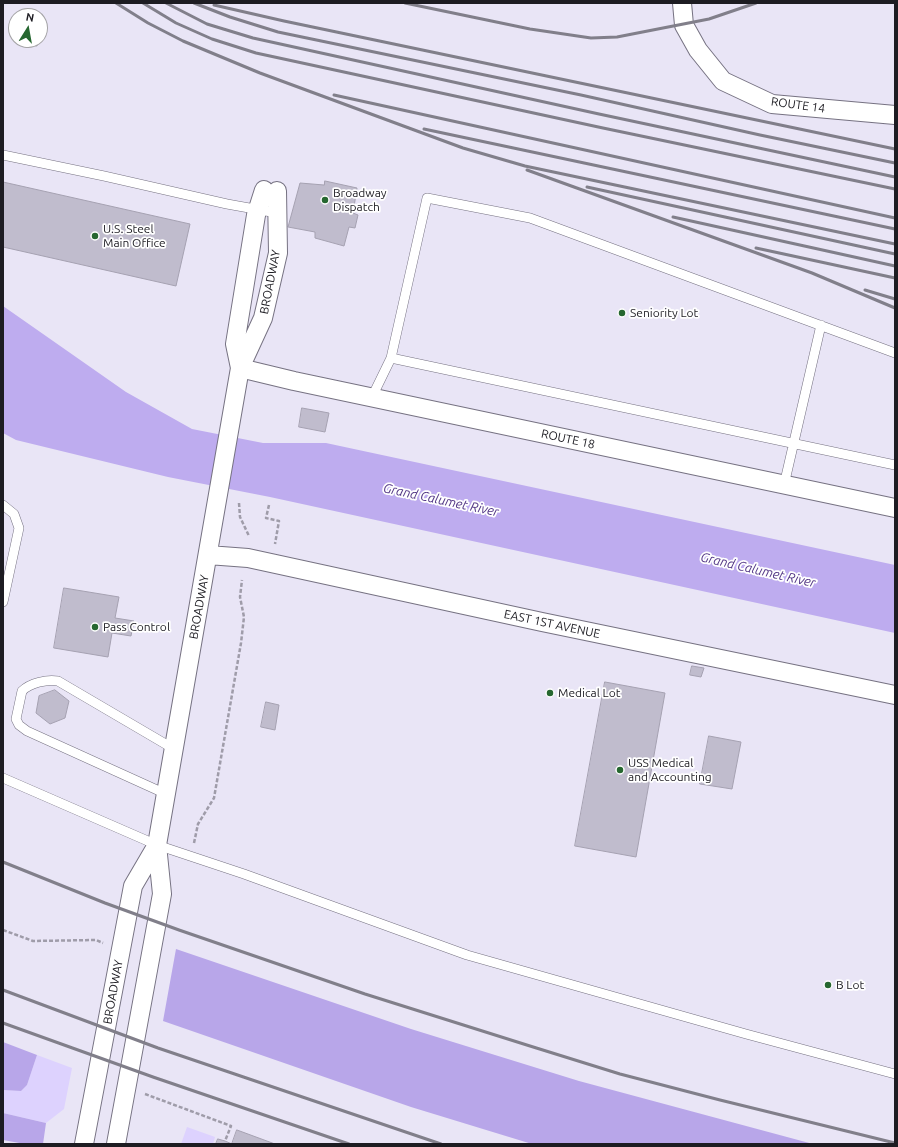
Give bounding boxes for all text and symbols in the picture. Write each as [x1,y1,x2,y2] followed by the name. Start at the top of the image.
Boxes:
[8,8,48,48] north arrow
[25,11,35,24] text: N
[770,94,826,116] street label: ROUTE 14
[333,186,387,214] place label: Broadway Dispatch
[320,195,330,205] marker: Broadway Dispatch
[103,222,166,250] place label: U.S. Steel Main Office
[90,231,100,241] marker: U.S. Steel Main Office
[257,249,283,315] street label: BROADWAY
[630,306,698,320] place label: Seniority Lot
[617,308,627,318] marker: Seniority Lot
[540,426,596,452] street label: ROUTE 18
[382,480,500,520] water label: Grand Calumet River
[699,549,817,591] water label: Grand Calumet River
[186,574,212,640] street label: BROADWAY
[503,607,601,641] street label: EAST 1ST AVENUE
[103,620,170,634] place label: Pass Control
[90,622,100,632] marker: Pass Control
[558,686,620,700] place label: Medical Lot
[545,688,555,698] marker: Medical Lot
[628,756,712,784] place label: USS Medical and Accounting
[615,765,625,775] marker: USS Medical and Accounting
[100,959,126,1025] street label: BROADWAY
[836,978,864,992] place label: B Lot
[823,980,833,990] marker: B Lot

